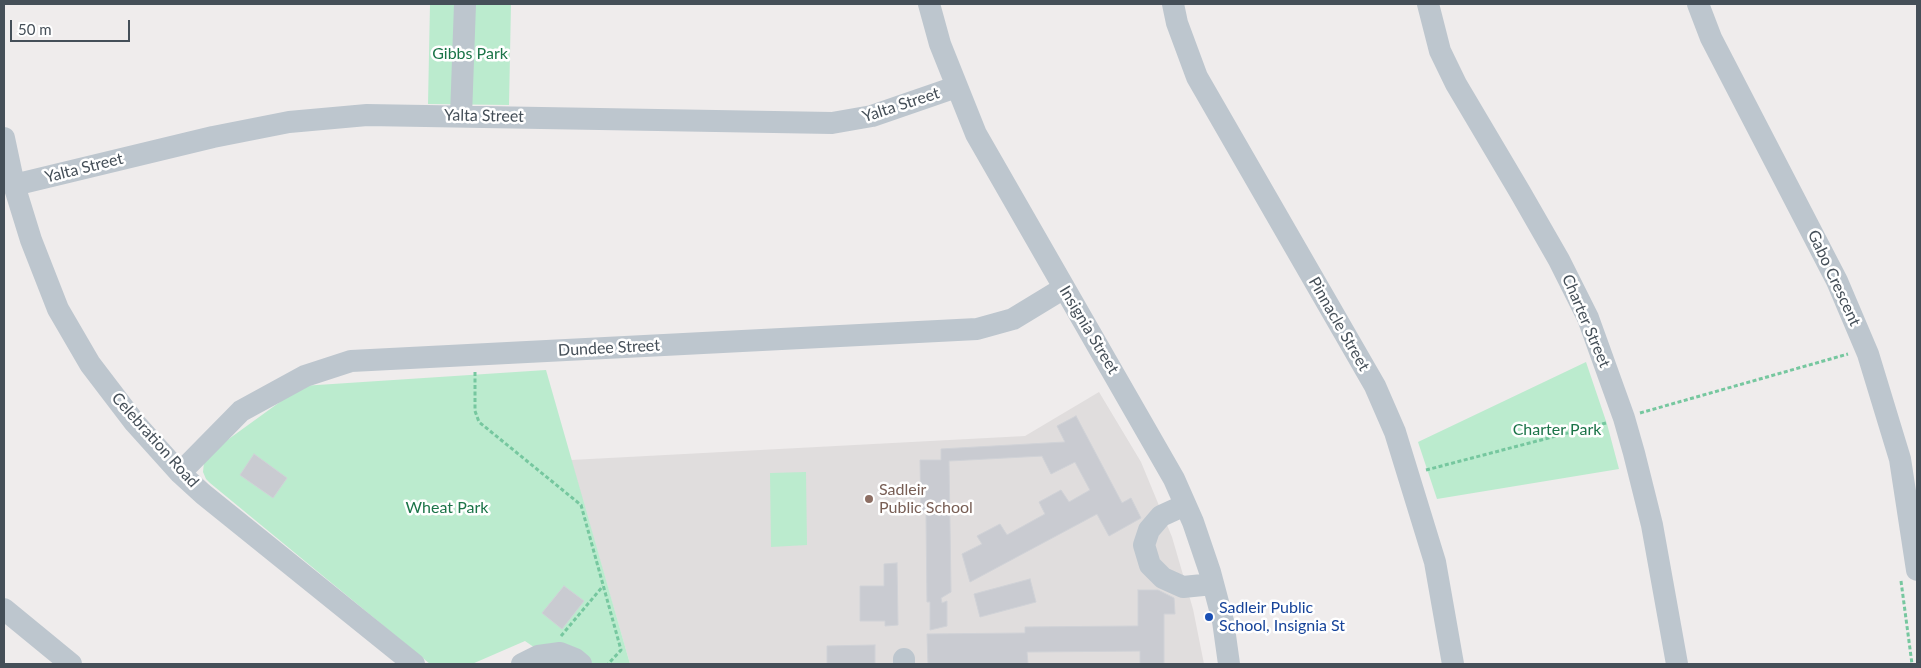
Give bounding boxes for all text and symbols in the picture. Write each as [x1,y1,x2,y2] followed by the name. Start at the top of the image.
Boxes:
[12,10,132,42] scale bar
[18,20,52,38] text: 50 m
[432,44,508,64] park label: Gibbs Park
[860,84,942,126] street label: Yalta Street
[444,106,524,126] street label: Yalta Street
[43,149,125,187] street label: Yalta Street
[1803,227,1865,329] street label: Gabo Crescent
[1558,271,1614,371] street label: Charter Street
[1304,274,1374,374] street label: Pinnacle Street
[1055,282,1123,378] street label: Insignia Street
[558,336,660,360] street label: Dundee Street
[107,389,203,491] street label: Celebration Road
[1513,420,1601,440] park label: Charter Park
[879,480,973,518] place label: Sadleir Public School
[863,493,875,505] marker: Sadleir Public School
[406,498,488,518] park label: Wheat Park
[1219,598,1345,636] place label: Sadleir Public School, Insignia St
[1203,611,1215,623] marker: Sadleir Public School, Insignia St

